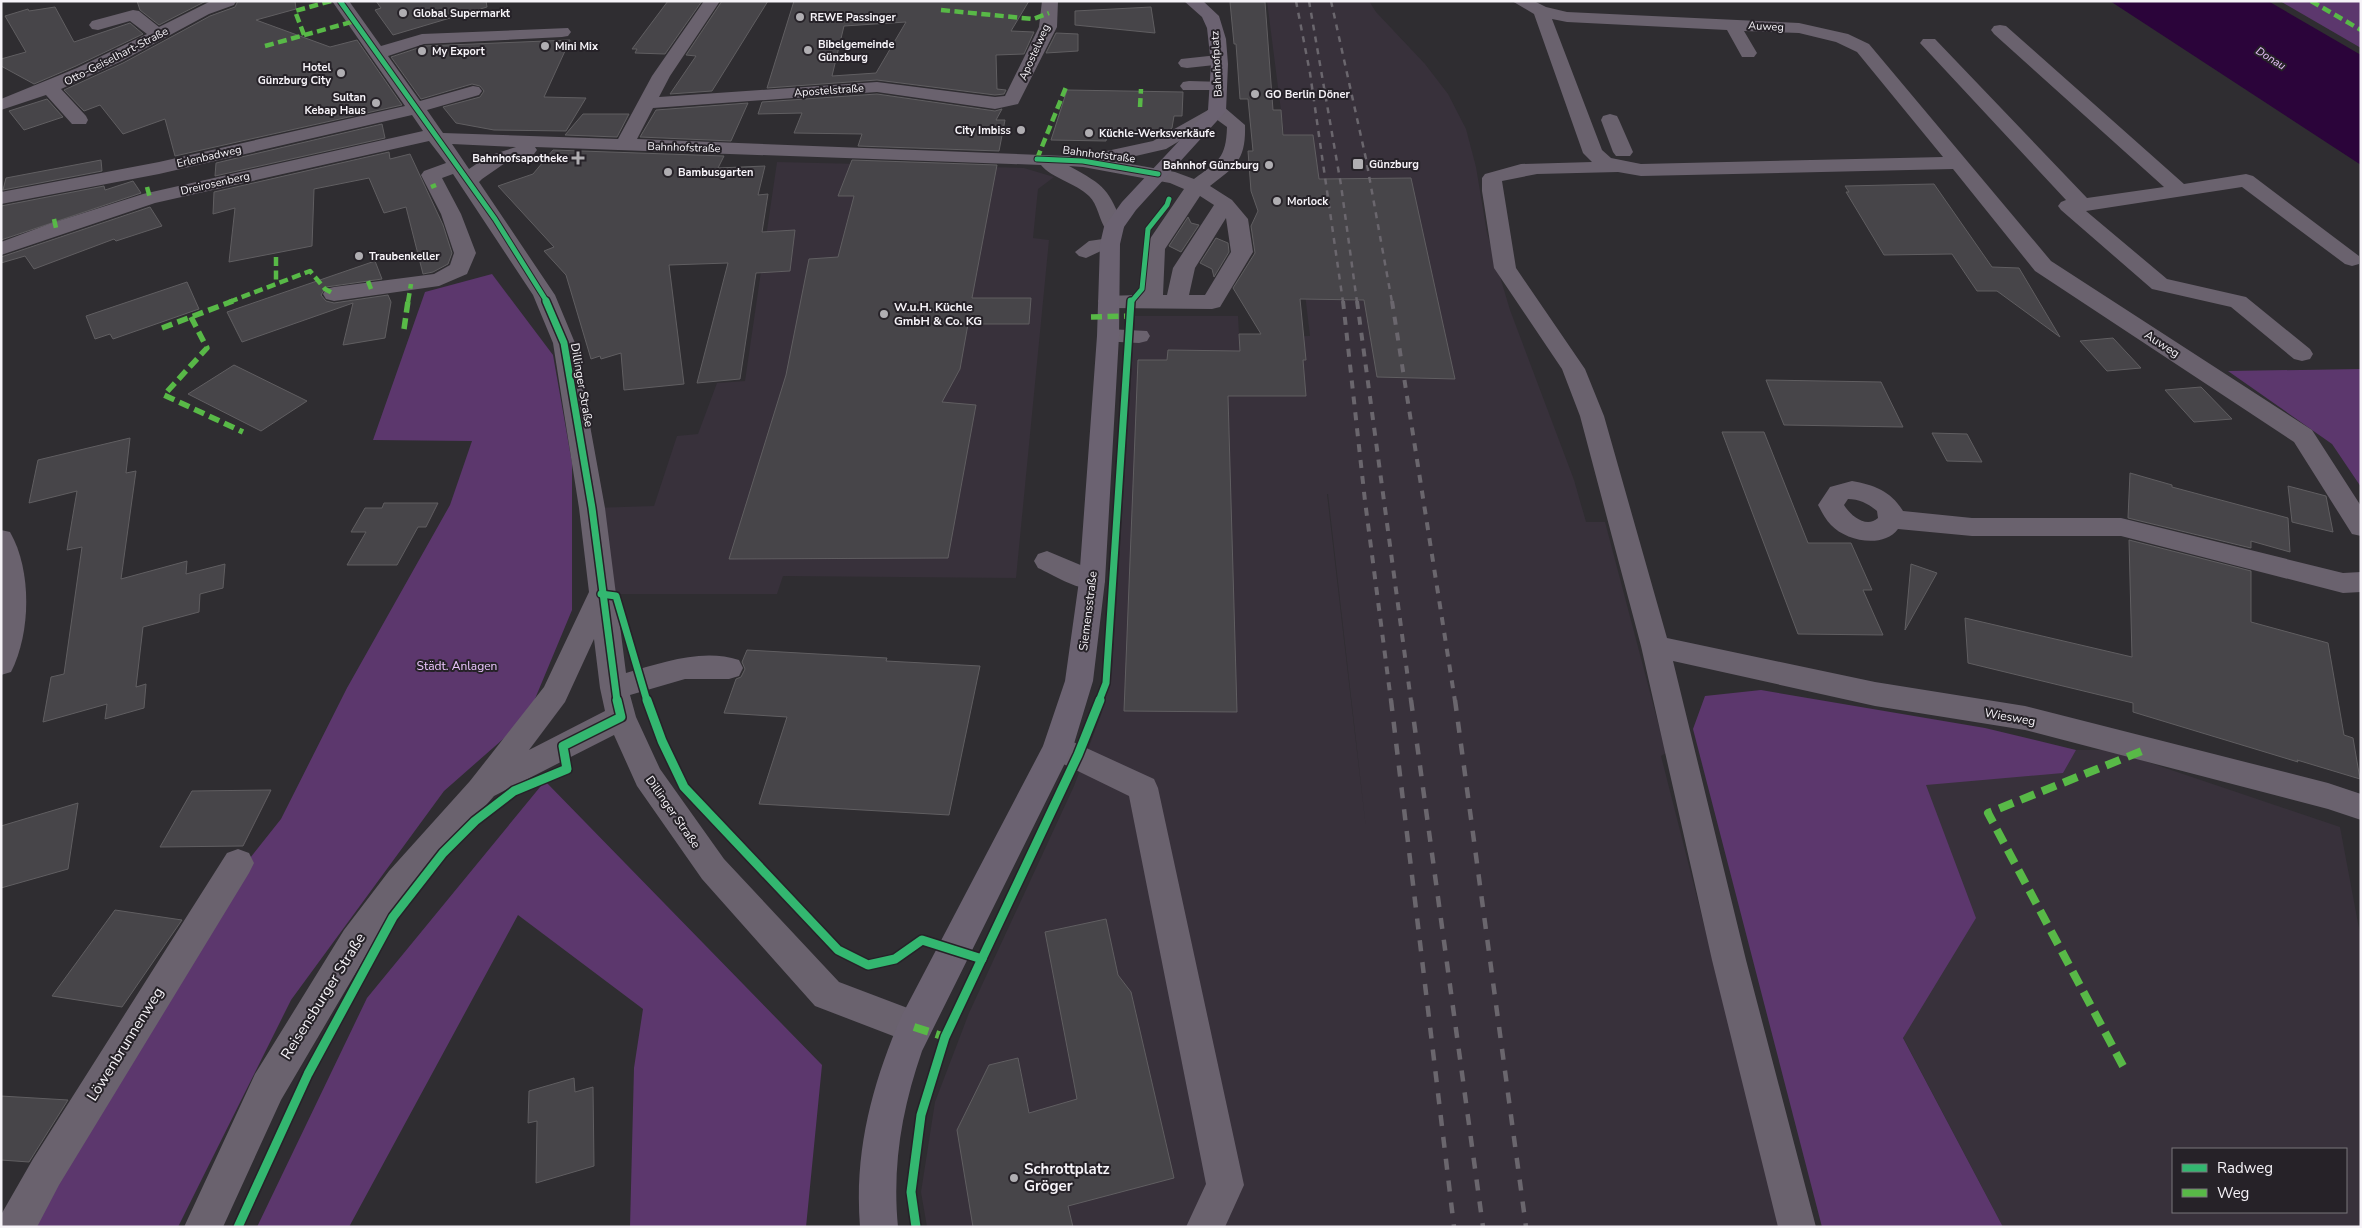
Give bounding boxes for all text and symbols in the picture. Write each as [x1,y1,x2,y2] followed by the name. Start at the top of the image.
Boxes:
[413,6,511,21] place label: Global Supermarkt
[397,7,409,19] marker: Global Supermarkt
[810,10,896,25] place label: REWE Passinger
[794,11,806,23] marker: REWE Passinger
[1748,18,1784,35] street label: Auweg
[1015,22,1054,83] street label: Apostelweg
[62,24,171,89] street label: Otto-Geiselhart-Straße
[1207,31,1226,97] street label: Bahnhofplatz
[818,37,894,65] place label: Bibelgemeinde Günzburg
[555,39,599,54] place label: Mini Mix
[539,40,551,52] marker: Mini Mix
[2253,43,2289,73] water label: Donau
[432,44,485,59] place label: My Export
[802,44,814,56] marker: Bibelgemeinde Günzburg
[416,45,428,57] marker: My Export
[258,60,331,88] place label: Hotel Günzburg City
[335,67,347,79] marker: Hotel Günzburg City
[794,81,865,100] street label: Apostelstraße
[1265,87,1350,102] place label: GO Berlin Döner
[1249,88,1261,100] marker: GO Berlin Döner
[304,90,366,118] place label: Sultan Kebap Haus
[370,97,382,109] marker: Sultan Kebap Haus
[955,123,1011,138] place label: City Imbiss
[1015,124,1027,136] marker: City Imbiss
[1099,126,1215,141] place label: Küchle-Werksverkäufe
[1083,127,1095,139] marker: Küchle-Werksverkäufe
[647,139,721,156] street label: Bahnhofstraße
[175,142,243,171] street label: Erlenbadweg
[1062,143,1136,166] street label: Bahnhofstraße
[472,151,568,166] place label: Bahnhofsapotheke
[572,152,584,164] marker: Bahnhofsapotheke
[1351,157,1365,171] marker: Günzburg
[1369,157,1419,172] place label: Günzburg
[1163,158,1259,173] place label: Bahnhof Günzburg
[1263,159,1275,171] marker: Bahnhof Günzburg
[678,165,753,180] place label: Bambusgarten
[662,166,674,178] marker: Bambusgarten
[179,168,251,199] street label: Dreirosenberg
[1287,194,1329,209] place label: Morlock
[1271,195,1283,207] marker: Morlock
[369,249,440,264] place label: Traubenkeller
[353,250,365,262] marker: Traubenkeller
[894,299,982,329] place label: W.u.H. Küchle GmbH & Co. KG
[878,308,890,320] marker: W.u.H. Küchle GmbH & Co. KG
[2141,327,2183,361] street label: Auweg
[567,342,597,428] street label: Dillinger Straße
[1075,570,1101,652] street label: Siemensstraße
[417,658,497,674] park label: Städt. Anlagen
[1983,705,2037,729] street label: Wiesweg
[642,773,704,851] street label: Dillinger Straße
[276,929,370,1063] street label: Reisensburger Straße
[82,983,168,1105] street label: Löwenbrunnenweg
[2172,1148,2347,1213] legend
[2217,1158,2273,1178] text: Radweg
[1024,1159,1110,1196] place label: Schrottplatz Gröger
[1008,1172,1020,1184] marker: Schrottplatz Gröger
[2217,1183,2249,1203] text: Weg

